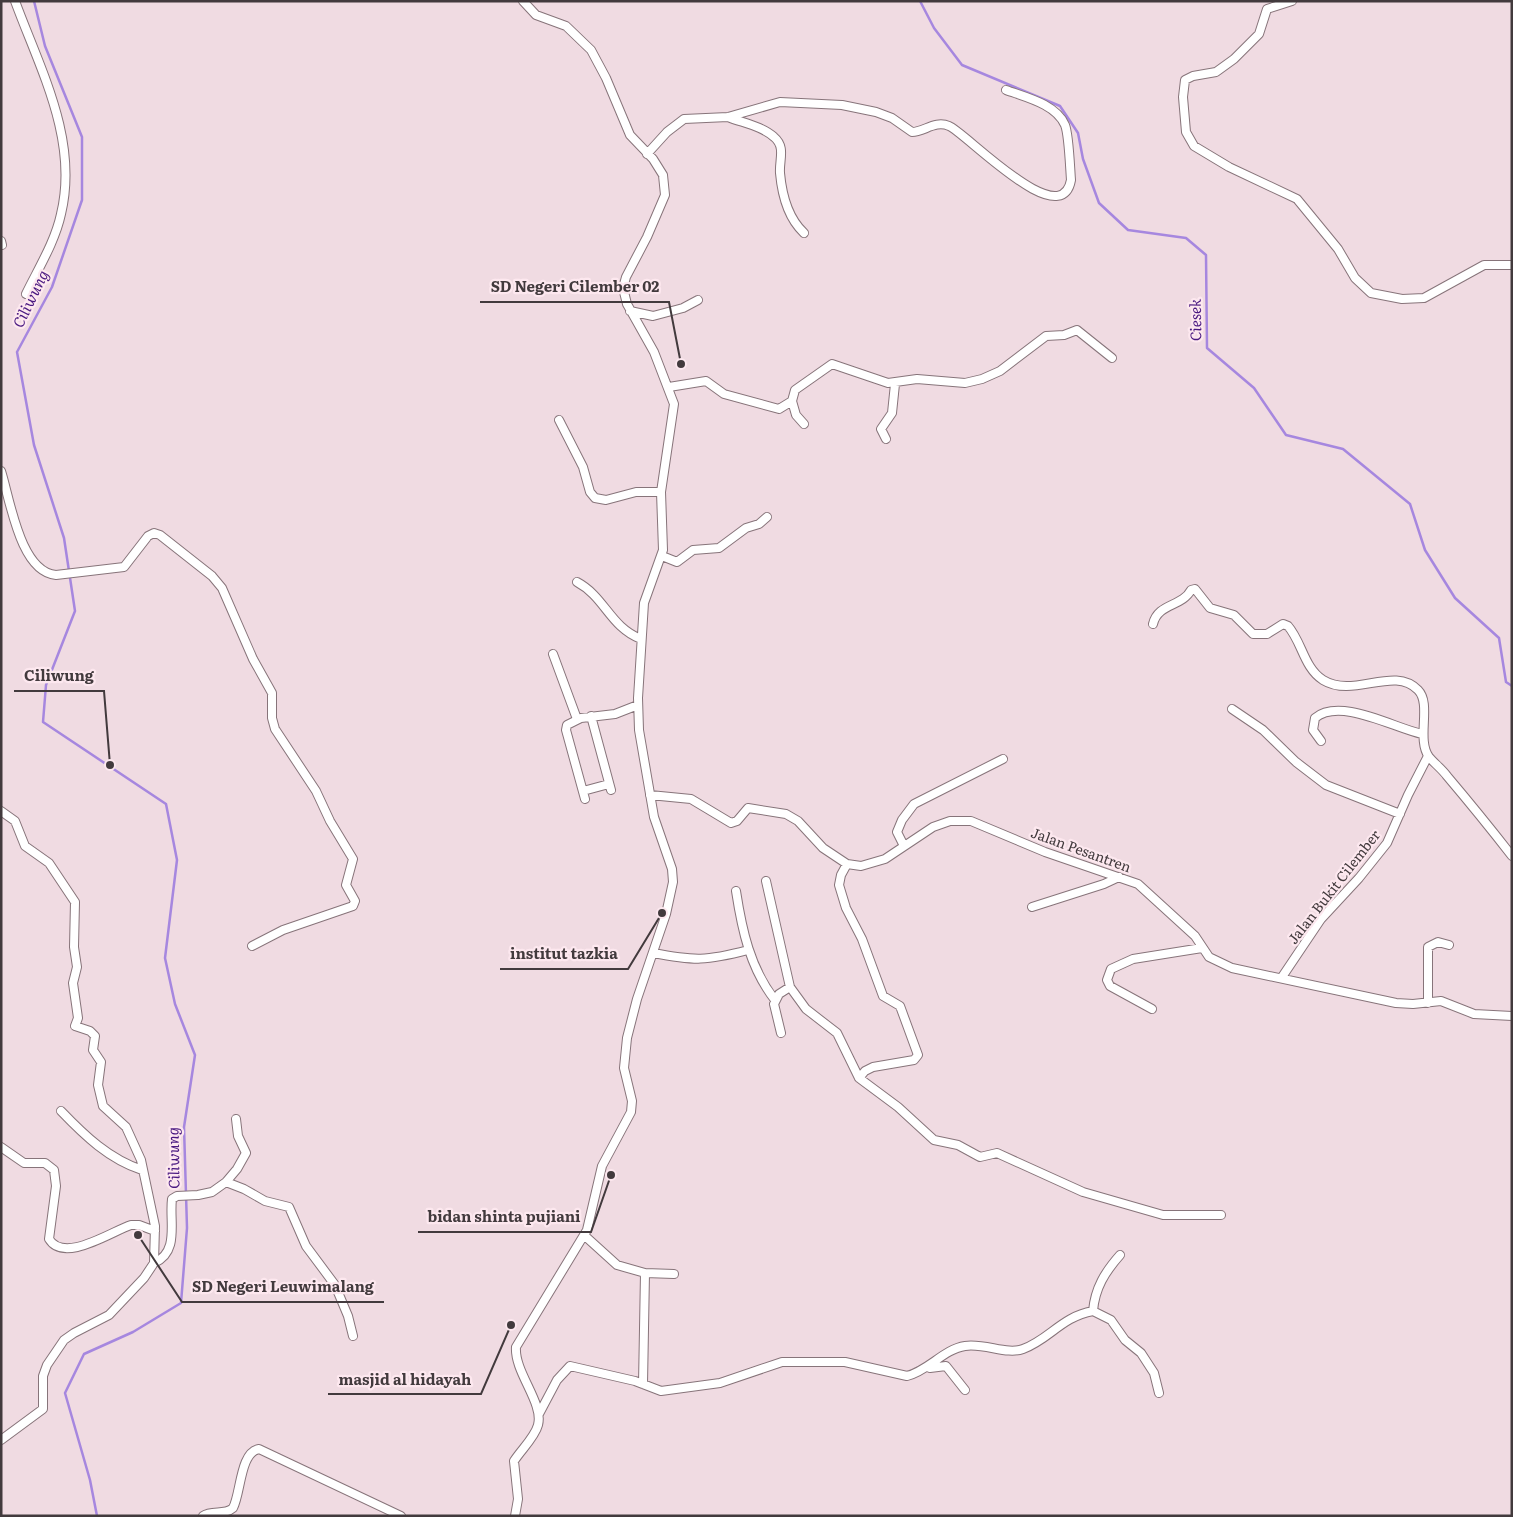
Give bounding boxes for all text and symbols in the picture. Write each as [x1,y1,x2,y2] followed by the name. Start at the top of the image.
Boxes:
[6,266,54,331] water label: Ciliwung
[480,272,669,302] callout: SD Negeri Cilember 02
[491,274,659,297] text: SD Negeri Cilember 02
[1183,298,1206,341] water label: Ciesek
[14,661,104,691] callout: Ciliwung
[24,663,95,686] text: Ciliwung
[1028,822,1134,876] street label: Jalan Pesantren
[1282,825,1384,948] street label: Jalan Bukit Cilember
[500,939,628,969] callout: institut tazkia
[510,941,618,964] text: institut tazkia
[160,1127,185,1189] water label: Ciliwung
[418,1202,591,1232] callout: bidan shinta pujiani
[427,1204,581,1227] text: bidan shinta pujiani
[182,1272,384,1302] callout: SD Negeri Leuwimalang
[192,1274,375,1297] text: SD Negeri Leuwimalang
[328,1364,481,1394] callout: masjid al hidayah
[339,1367,471,1390] text: masjid al hidayah

